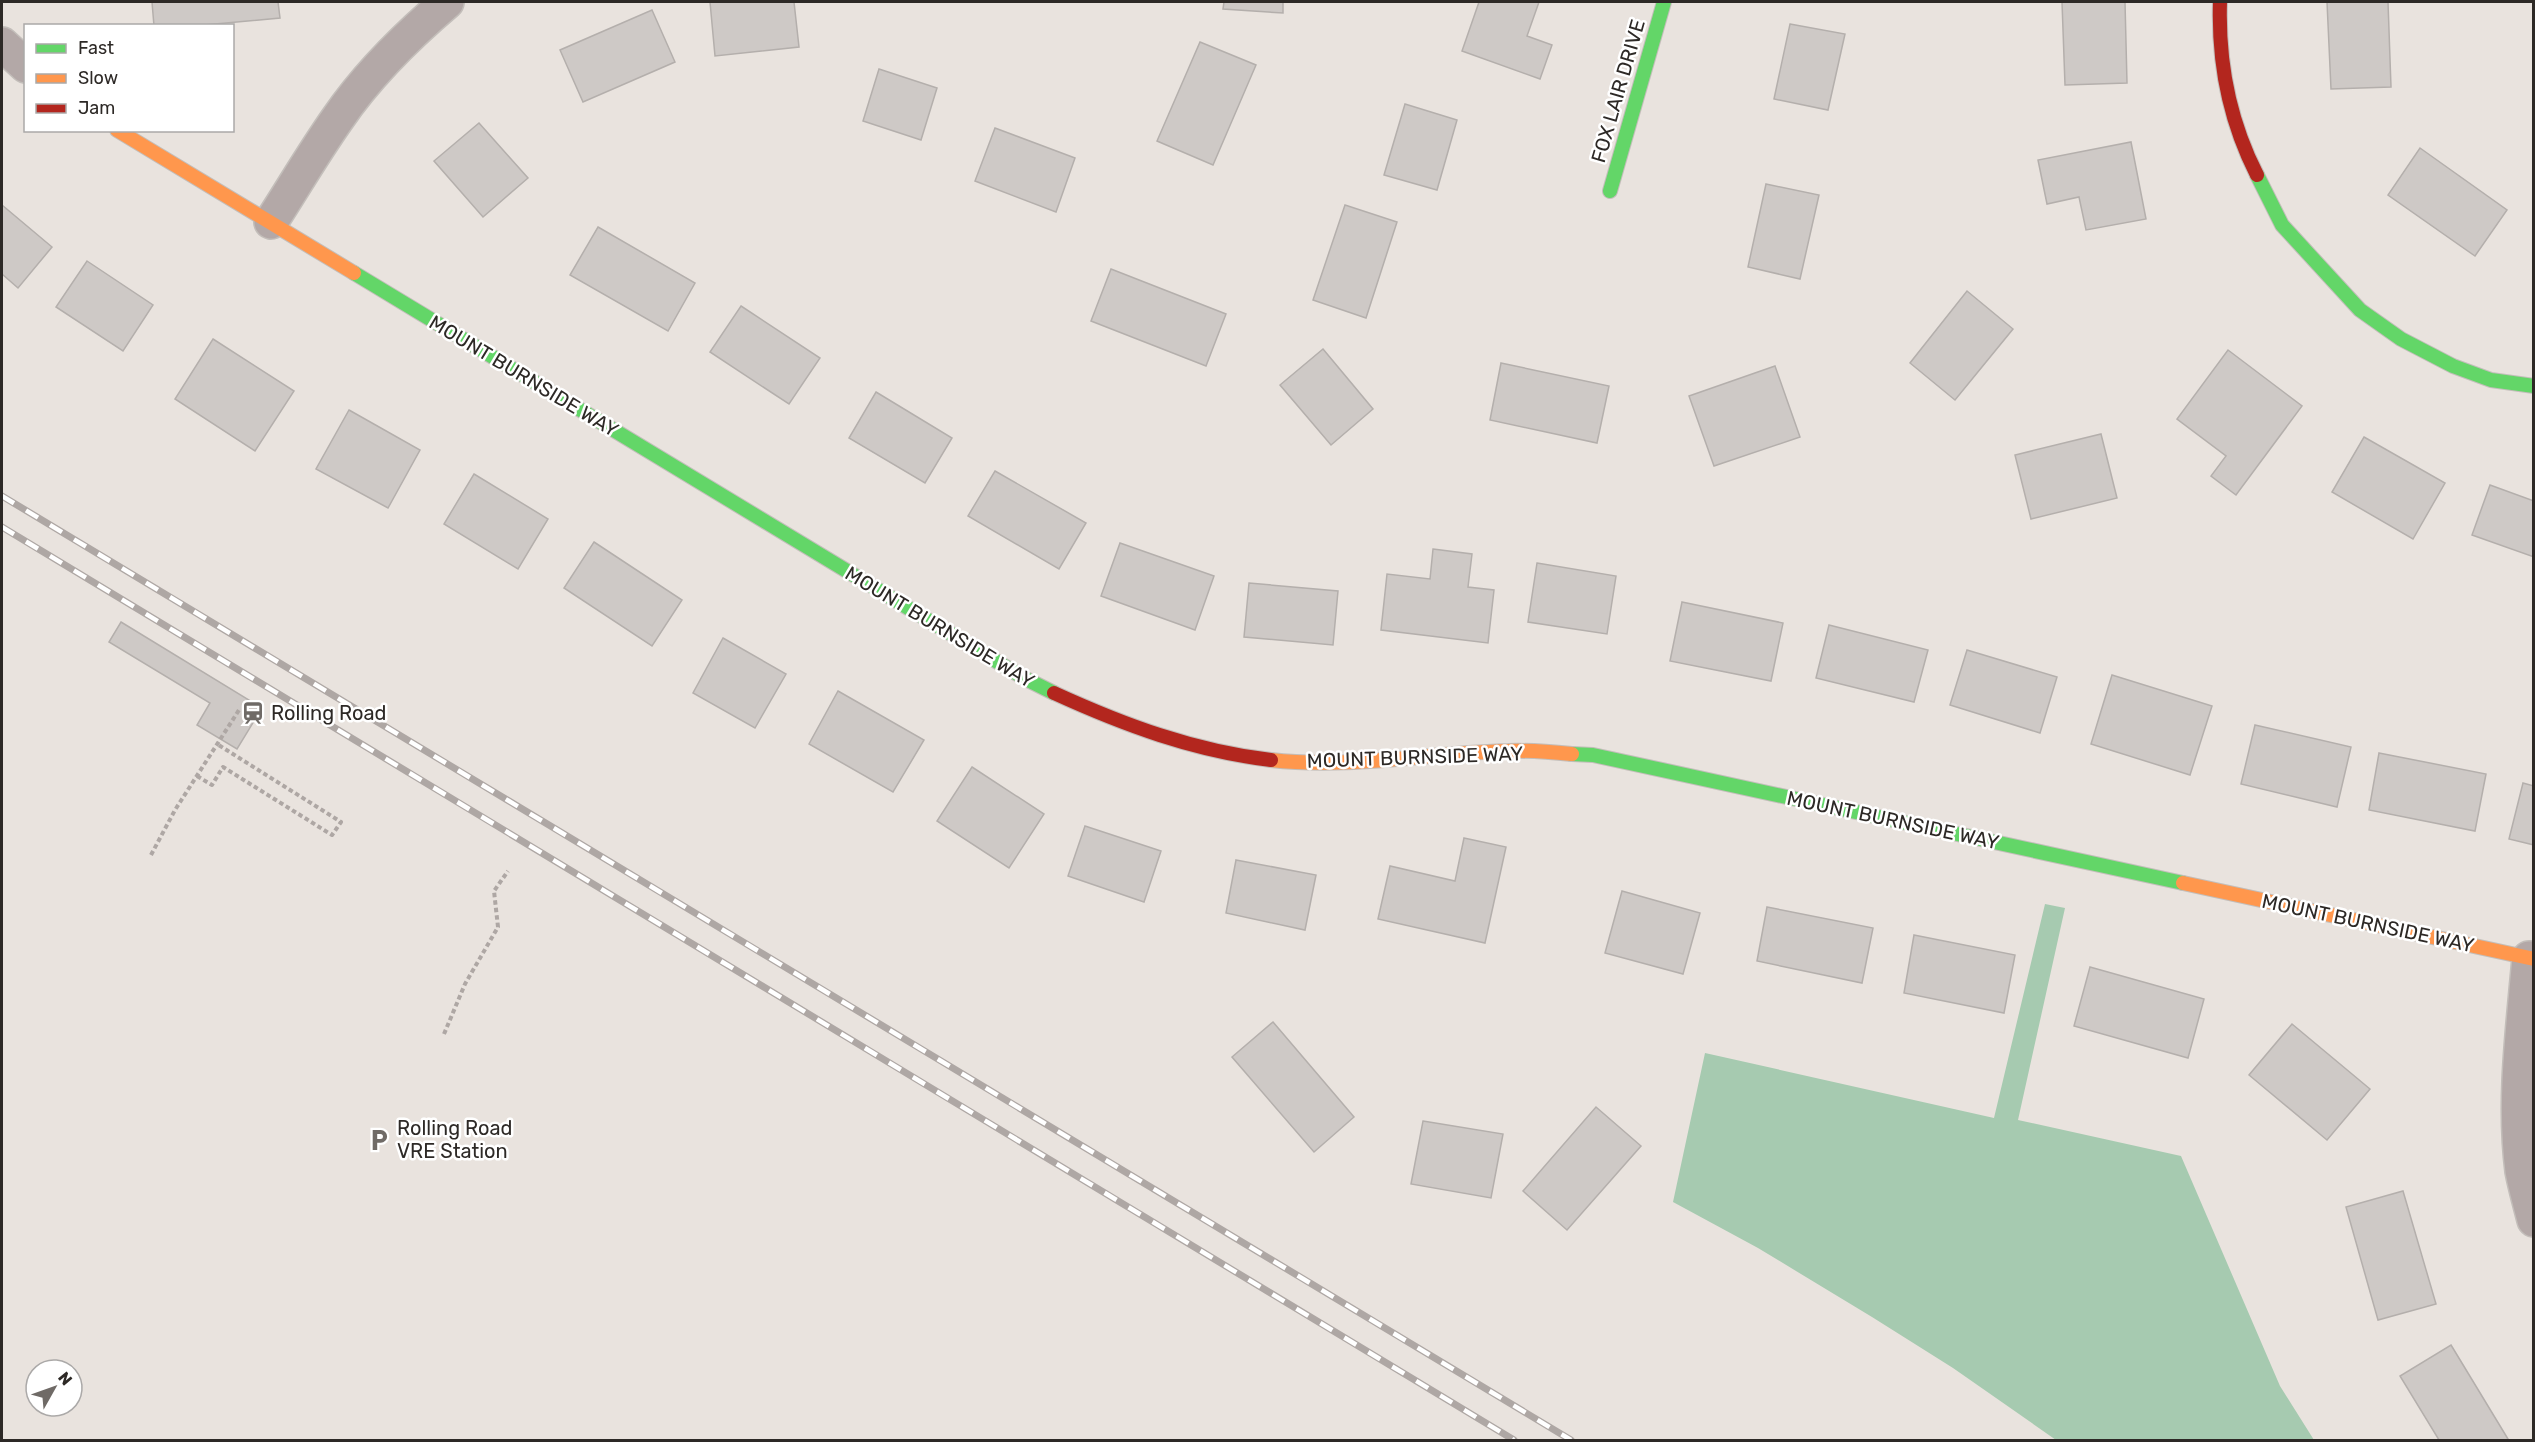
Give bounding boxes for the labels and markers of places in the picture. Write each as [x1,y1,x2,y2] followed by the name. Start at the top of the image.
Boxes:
[240,700,266,726] station icon: Rolling Road
[271,701,386,725] place label: Rolling Road
[397,1116,512,1163] place label: Rolling Road VRE Station
[366,1127,392,1153] parking icon: Rolling Road VRE Station

